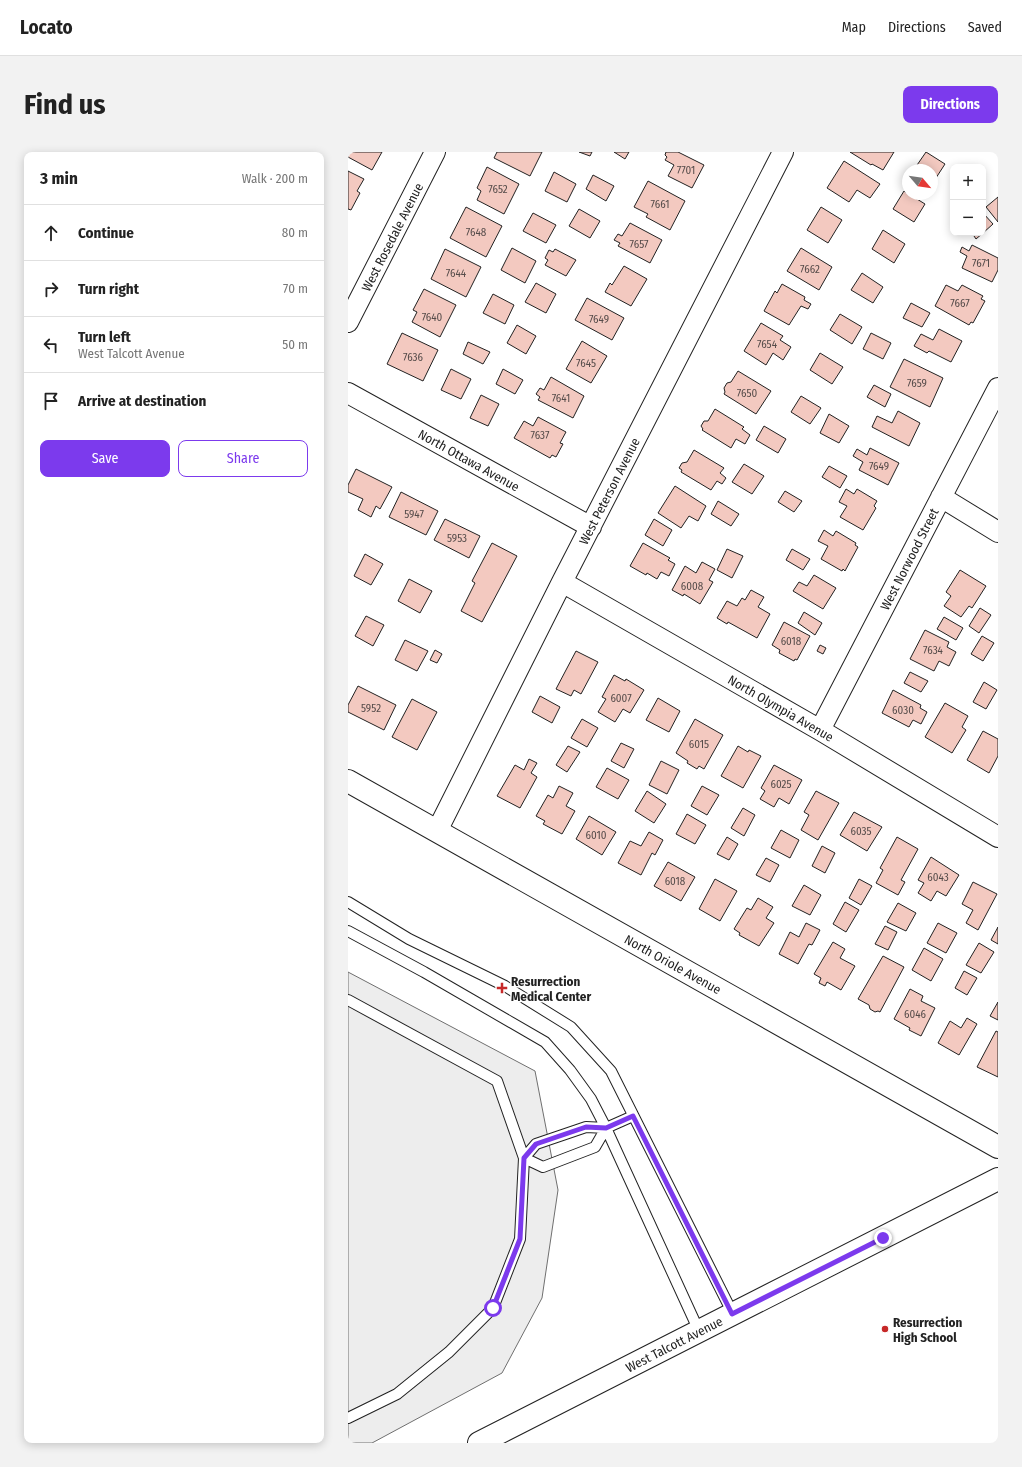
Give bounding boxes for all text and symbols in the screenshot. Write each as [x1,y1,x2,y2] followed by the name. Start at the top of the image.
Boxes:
[20,16,73,39] text: Locato
[842,19,866,36] text: Map
[888,19,946,36] text: Directions
[968,19,1002,36] text: Saved
[903,86,998,123] button: Directions
[24,88,106,121] text: Find us
[677,164,695,177] house number: 7701
[902,164,938,200] north arrow
[950,164,986,236] map controls
[950,164,986,200] button: +
[40,168,78,189] text: 3 min
[242,171,308,186] text: Walk · 200 m
[359,180,426,294] street label: West Rosedale Avenue
[488,183,508,196] house number: 7652
[651,198,669,211] house number: 7661
[950,200,986,236] button: −
[40,222,62,244] icon: ahead
[78,224,134,242] text: Continue
[282,225,308,240] text: 80 m
[466,226,487,239] house number: 7648
[630,238,649,251] house number: 7657
[972,257,990,270] house number: 7671
[800,263,820,276] house number: 7662
[446,267,467,280] house number: 7644
[40,278,62,300] icon: right
[78,280,139,298] text: Turn right
[283,281,308,296] text: 70 m
[950,297,970,310] house number: 7667
[422,311,443,324] house number: 7640
[589,313,609,326] house number: 7649
[78,328,131,346] text: Turn left
[40,334,62,356] icon: left
[282,337,308,352] text: 50 m
[757,338,778,351] house number: 7654
[78,346,185,361] text: West Talcott Avenue
[403,351,424,364] house number: 7636
[576,357,596,370] house number: 7645
[907,377,927,390] house number: 7659
[737,387,757,400] house number: 7650
[40,390,62,412] icon: arrive
[78,392,206,410] text: Arrive at destination
[552,392,570,405] house number: 7641
[416,426,522,494] street label: North Ottawa Avenue
[531,429,550,442] house number: 7637
[576,435,643,547] street label: West Peterson Avenue
[40,440,170,477] button: Save
[178,440,308,477] button: Share
[869,460,889,473] house number: 7649
[877,505,942,613] street label: West Norwood Street
[404,508,424,521] house number: 5947
[447,532,467,545] house number: 5953
[681,580,704,593] house number: 6008
[781,635,802,648] house number: 6018
[923,644,944,657] house number: 7634
[725,672,836,745] street label: North Olympia Avenue
[610,692,632,705] house number: 6007
[361,702,381,715] house number: 5952
[892,704,914,717] house number: 6030
[689,738,709,751] house number: 6015
[771,778,791,791] house number: 6025
[850,825,872,838] house number: 6035
[586,829,607,842] house number: 6010
[927,871,949,884] house number: 6043
[665,875,686,888] house number: 6018
[622,932,724,997] street label: North Oriole Avenue
[511,974,591,1004] place label: Resurrection Medical Center
[496,982,508,994] marker: Resurrection Medical Center
[904,1008,927,1021] house number: 6046
[874,1229,892,1247] route end
[484,1299,502,1317] route start
[623,1314,725,1375] street label: West Talcott Avenue
[893,1315,962,1345] place label: Resurrection High School
[880,1324,890,1334] marker: Resurrection High School

